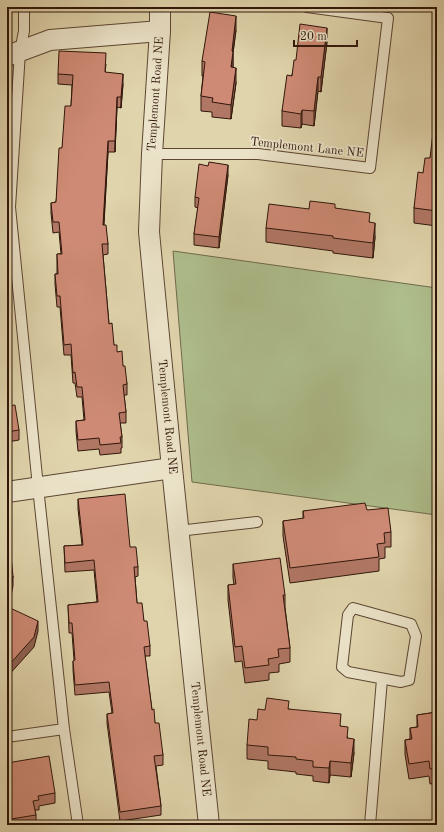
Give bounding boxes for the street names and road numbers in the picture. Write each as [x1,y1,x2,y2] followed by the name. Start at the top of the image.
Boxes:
[146,36,166,152] street label: Templemont Road NE
[250,136,364,160] street label: Templemont Lane NE
[155,359,179,475] street label: Templemont Road NE
[188,681,212,797] street label: Templemont Road NE

